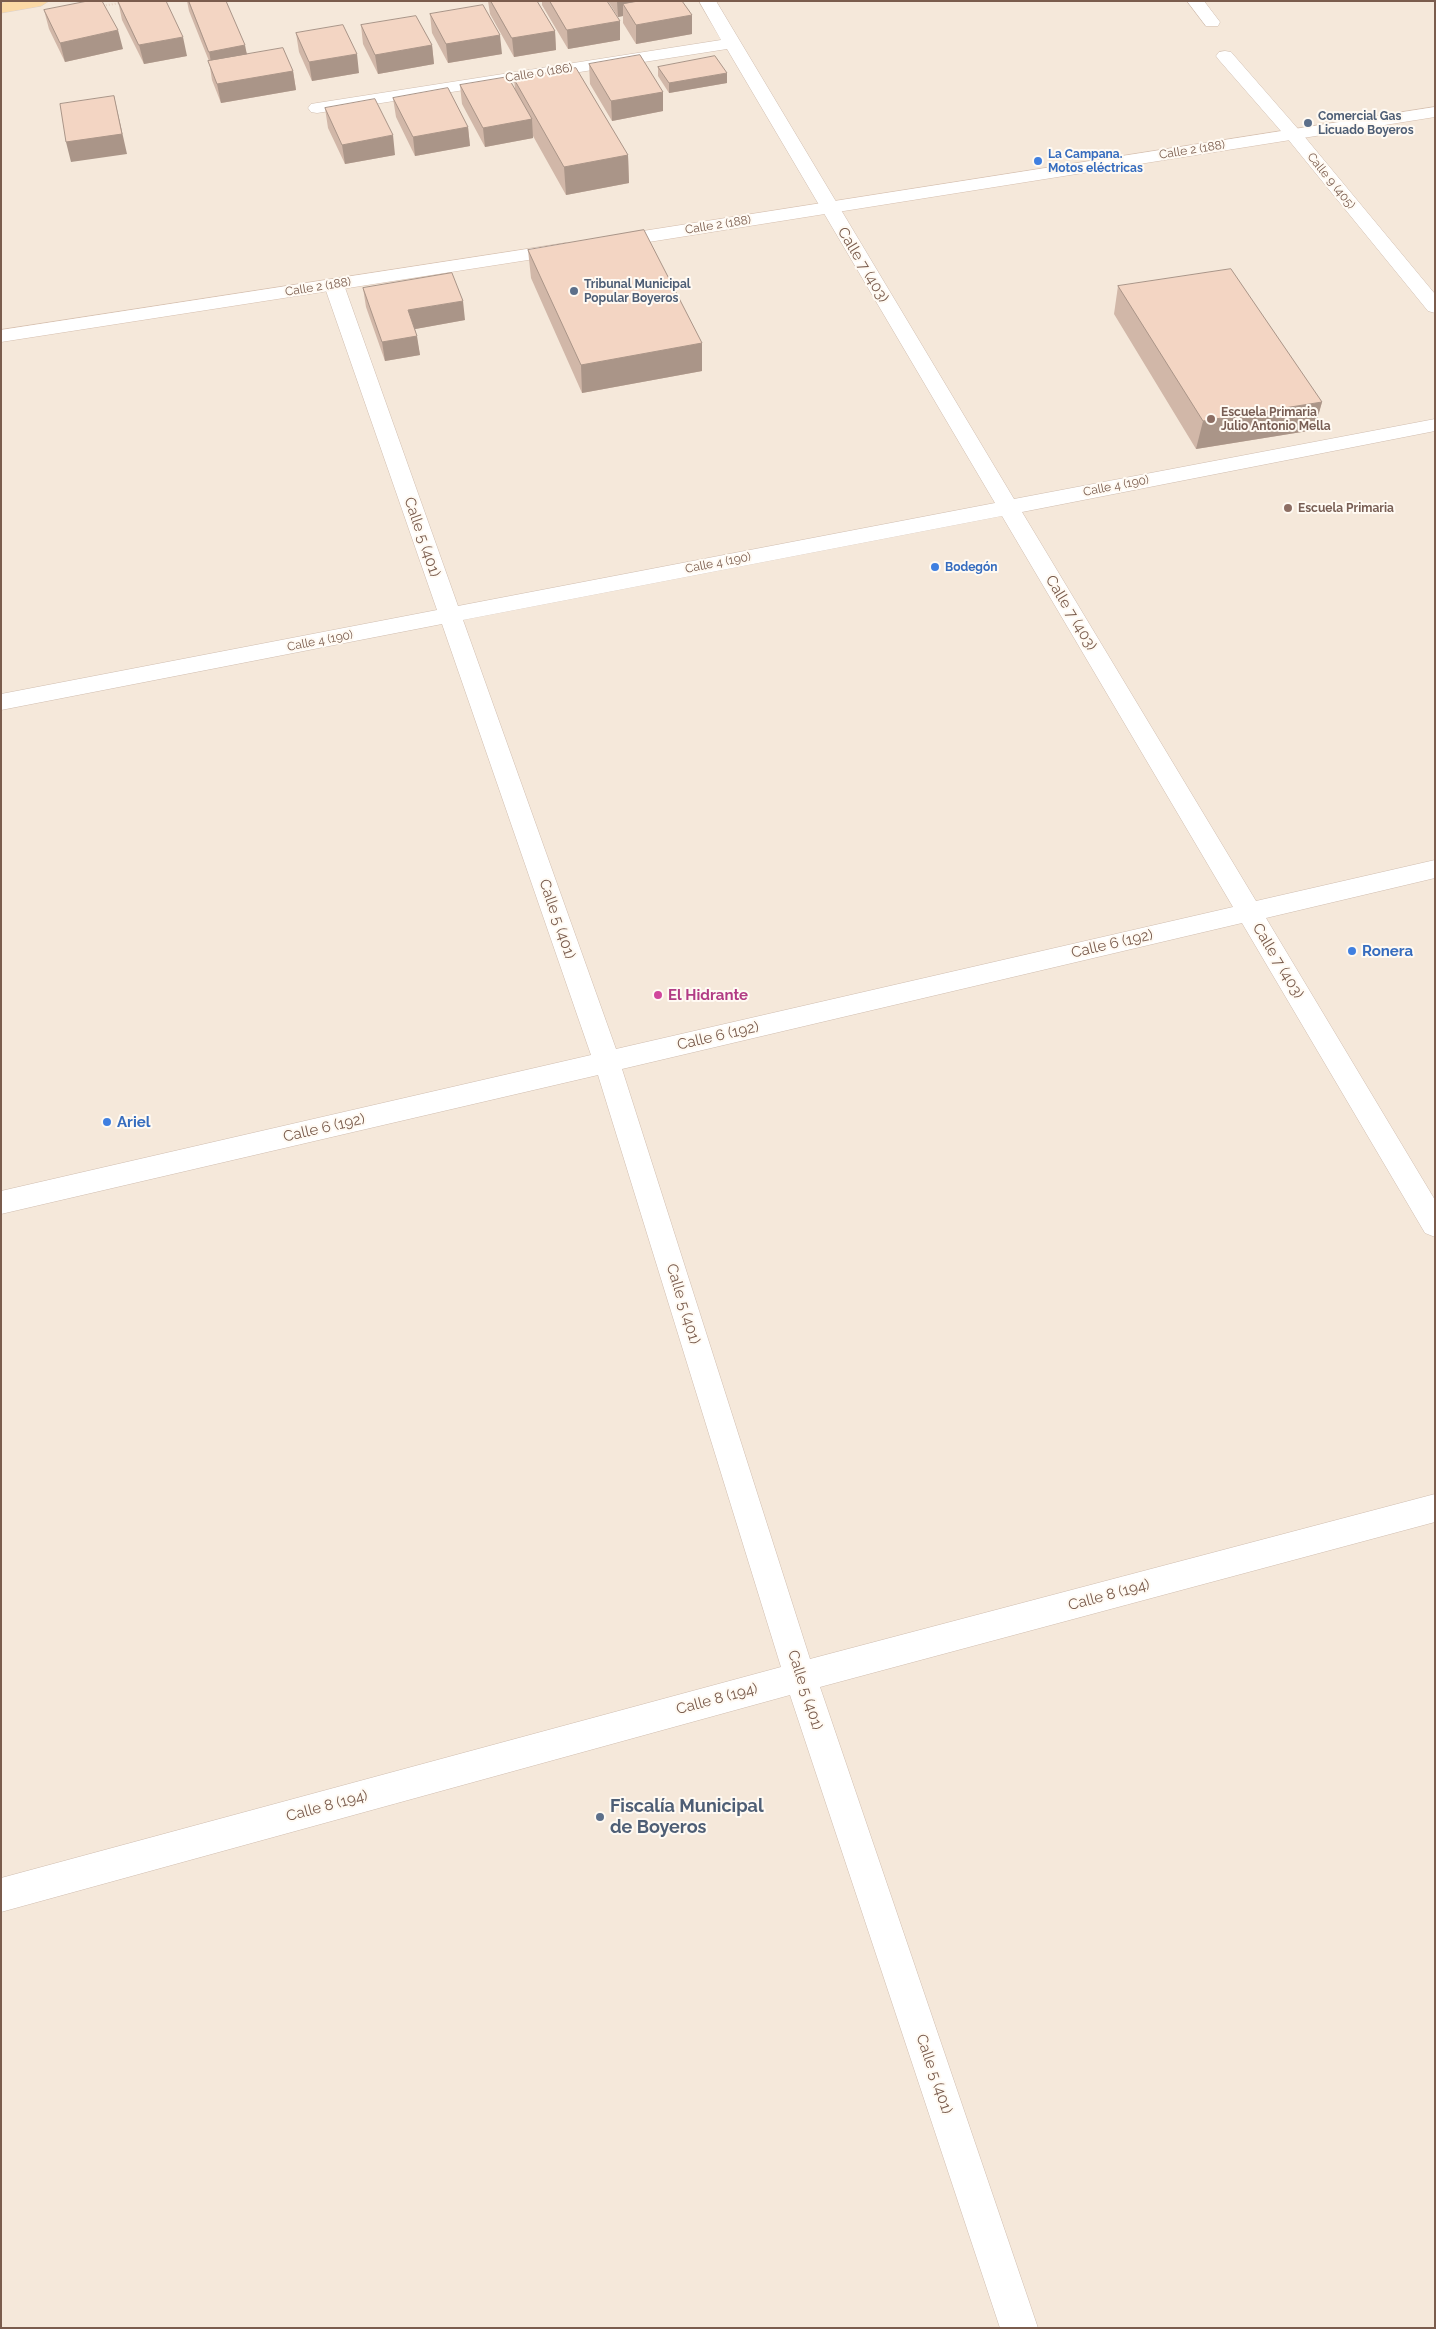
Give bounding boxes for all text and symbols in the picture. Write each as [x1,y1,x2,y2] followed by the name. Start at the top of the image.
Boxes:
[504,61,574,85] street label: Calle 0 (186)
[1318,109,1414,137] place label: Comercial Gas Licuado Boyeros
[1302,117,1314,129] marker: Comercial Gas Licuado Boyeros
[1158,138,1226,162] street label: Calle 2 (188)
[1048,147,1143,175] place label: La Campana. Motos eléctricas
[1304,150,1358,212] street label: Calle 9 (405)
[1032,155,1044,167] marker: La Campana. Motos eléctricas
[684,213,752,237] street label: Calle 2 (188)
[834,224,892,306] street label: Calle 7 (403)
[284,275,352,299] street label: Calle 2 (188)
[584,277,691,305] place label: Tribunal Municipal Popular Boyeros
[568,285,580,297] marker: Tribunal Municipal Popular Boyeros
[1221,405,1331,433] place label: Escuela Primaria Julio Antonio Mella
[1205,413,1217,425] marker: Escuela Primaria Julio Antonio Mella
[1082,473,1150,499] street label: Calle 4 (190)
[400,495,444,579] street label: Calle 5 (401)
[1298,501,1394,515] place label: Escuela Primaria
[1282,502,1294,514] marker: Escuela Primaria
[684,550,752,576] street label: Calle 4 (190)
[945,560,997,574] place label: Bodegón
[929,561,941,573] marker: Bodegón
[1042,572,1100,654] street label: Calle 7 (403)
[286,628,354,654] street label: Calle 4 (190)
[535,877,579,961] street label: Calle 5 (401)
[1249,920,1307,1002] street label: Calle 7 (403)
[1069,926,1155,962] street label: Calle 6 (192)
[1362,942,1413,960] place label: Ronera
[1346,945,1358,957] marker: Ronera
[668,986,748,1004] place label: El Hidrante
[652,989,664,1001] marker: El Hidrante
[675,1018,761,1054] street label: Calle 6 (192)
[281,1110,367,1146] street label: Calle 6 (192)
[117,1113,150,1131] place label: Ariel
[101,1116,113,1128] marker: Ariel
[662,1262,704,1346] street label: Calle 5 (401)
[1066,1576,1152,1614] street label: Calle 8 (194)
[784,1648,826,1732] street label: Calle 5 (401)
[674,1680,760,1718] street label: Calle 8 (194)
[284,1787,370,1825] street label: Calle 8 (194)
[610,1796,764,1838] place label: Fiscalía Municipal de Boyeros
[594,1811,606,1823] marker: Fiscalía Municipal de Boyeros
[912,2032,956,2116] street label: Calle 5 (401)

